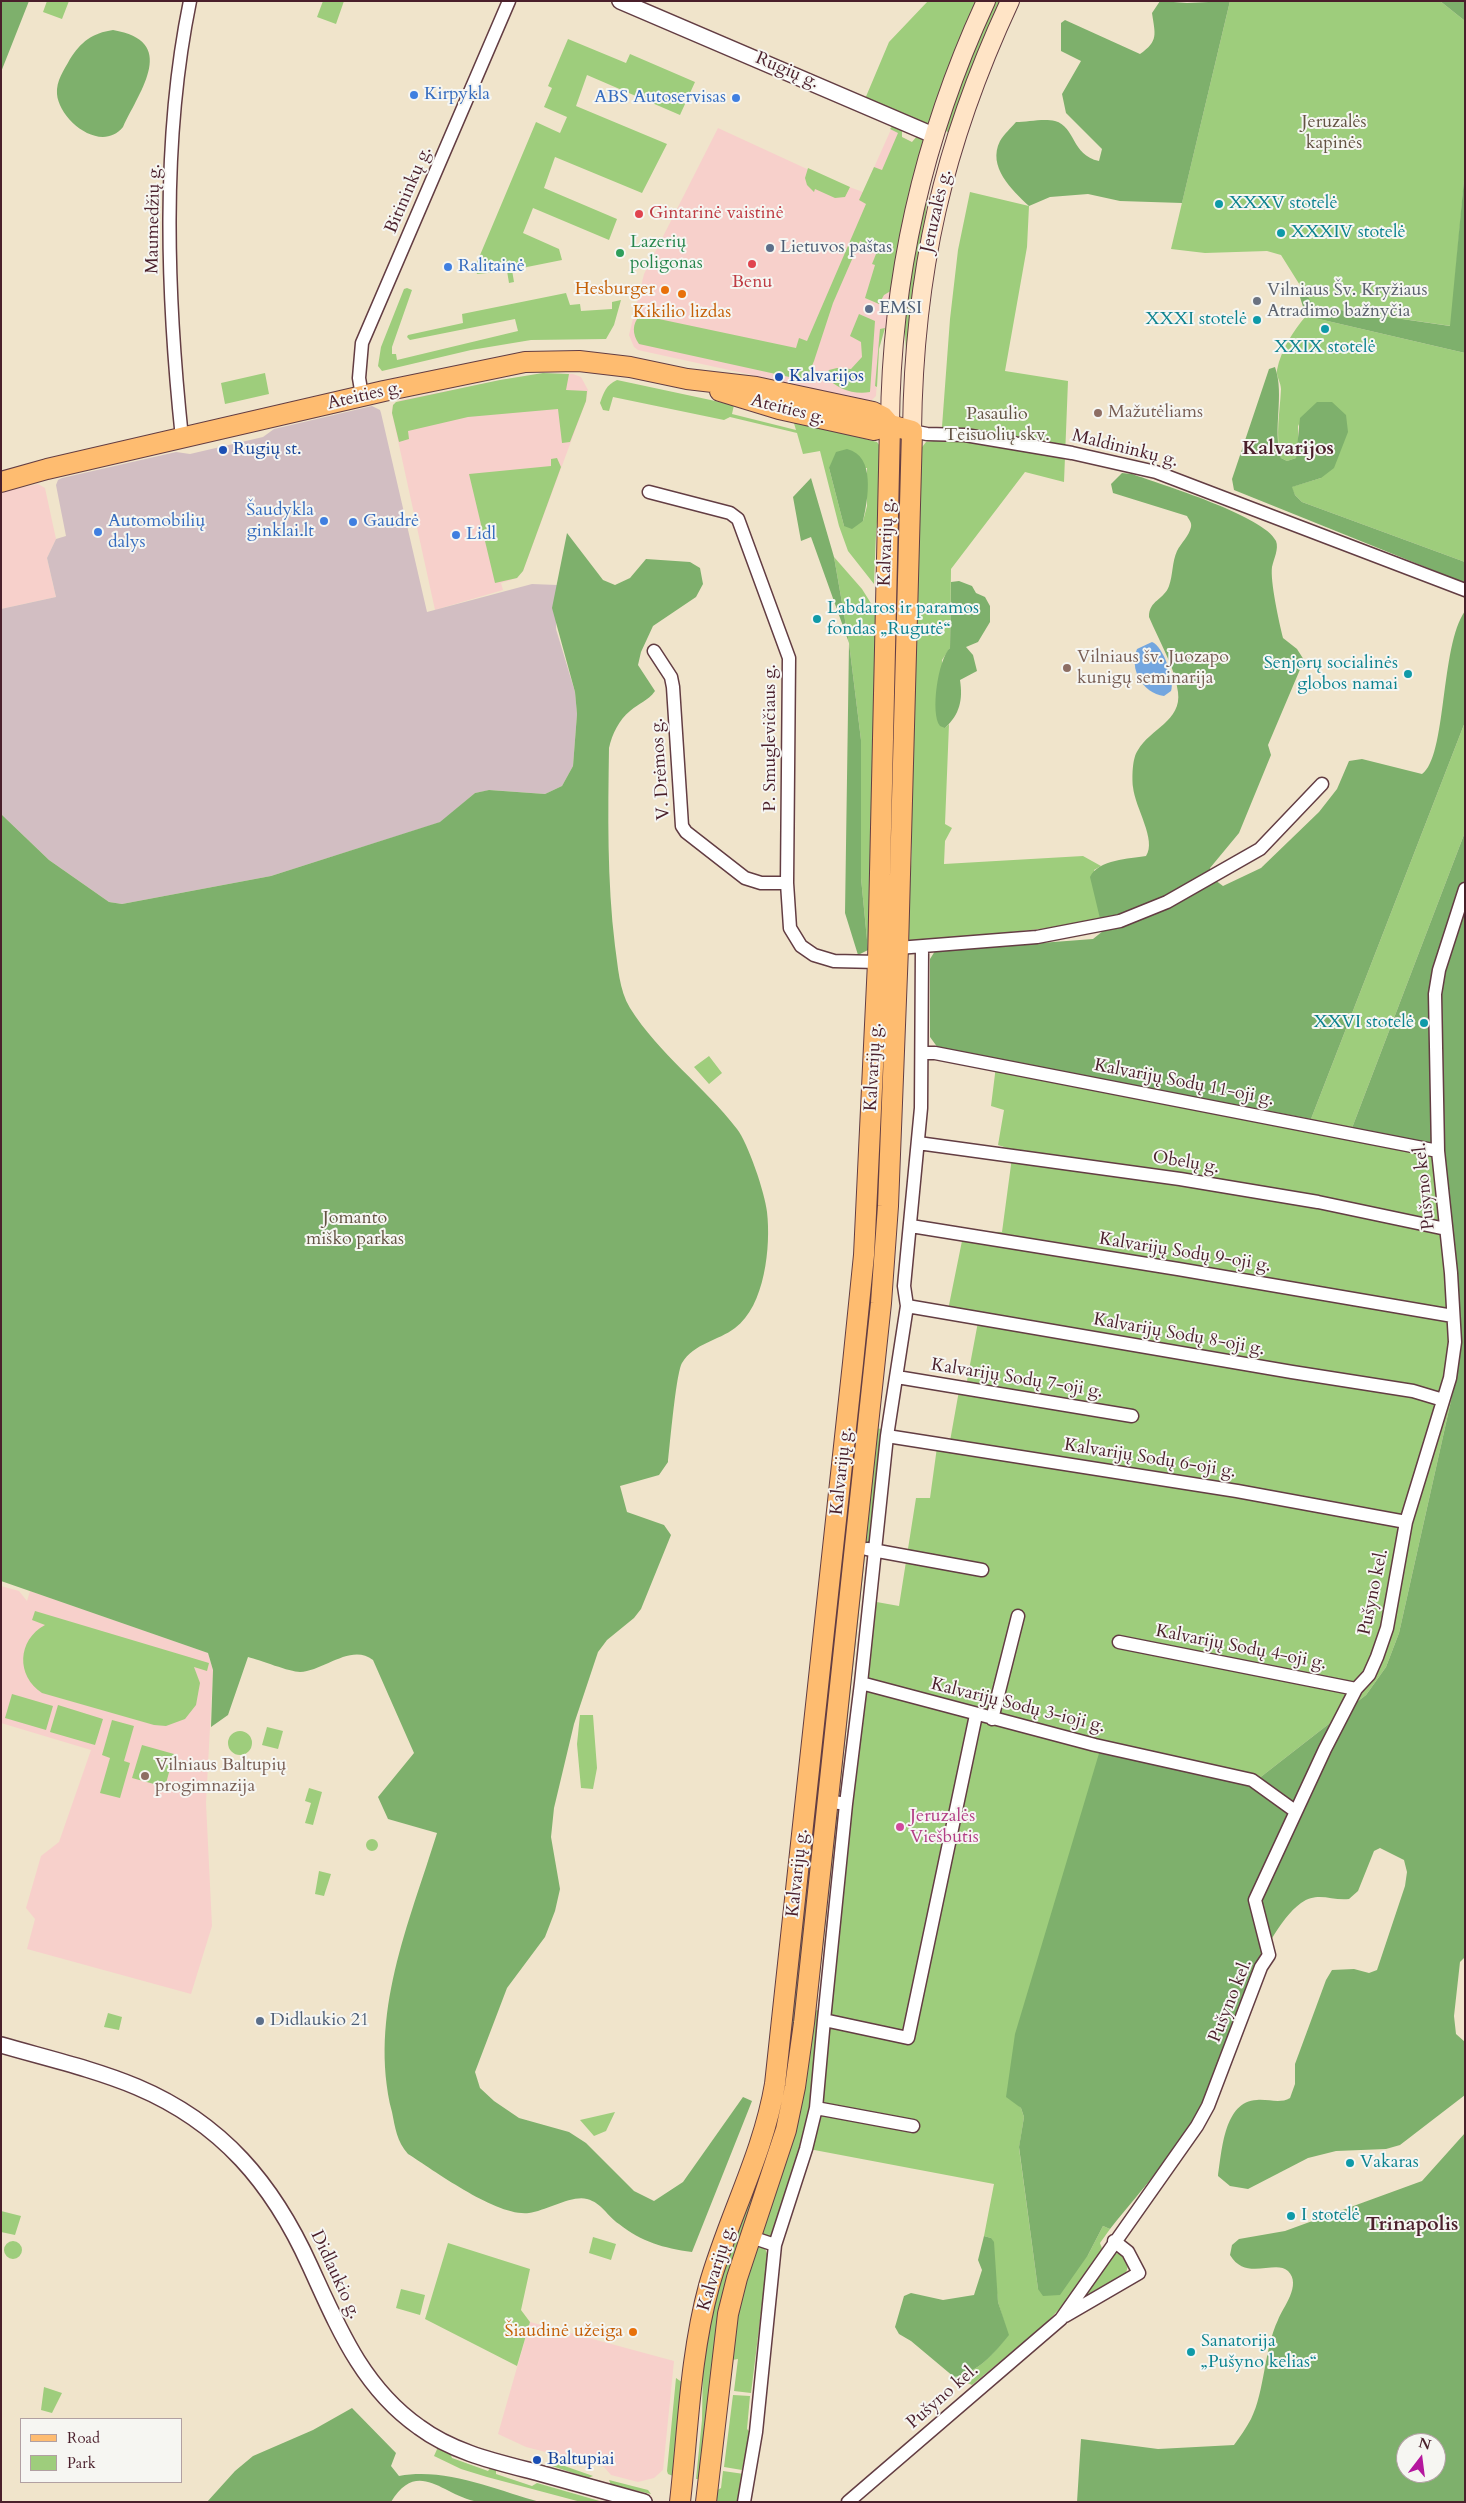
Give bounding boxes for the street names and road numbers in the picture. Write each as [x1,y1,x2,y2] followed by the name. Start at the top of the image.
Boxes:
[752,48,822,94] street label: Rugių g.
[381,143,437,237] street label: Bitininkų g.
[142,164,166,274] street label: Maumedžių g.
[917,167,957,255] street label: Jeruzalės g.
[325,377,405,415] street label: Ateities g.
[748,390,828,430] street label: Ateities g.
[1070,425,1180,473] street label: Maldininkų g.
[875,497,899,587] street label: Kalvarijų g.
[760,664,782,812] street label: P. Smuglevičiaus g.
[647,717,675,821] street label: V. Drėmos g.
[861,1022,887,1112] street label: Kalvarijų g.
[1092,1055,1276,1111] street label: Kalvarijų Sodų 11-oji g.
[1410,1141,1440,1231] street label: Pušyno kel.
[1151,1147,1221,1179] street label: Obelų g.
[1098,1229,1272,1277] street label: Kalvarijų Sodų 9-oji g.
[1092,1309,1266,1361] street label: Kalvarijų Sodų 8-oji g.
[930,1355,1104,1403] street label: Kalvarijų Sodų 7-oji g.
[827,1426,857,1516] street label: Kalvarijų g.
[1063,1435,1237,1483] street label: Kalvarijų Sodų 6-oji g.
[1354,1547,1394,1637] street label: Pušyno kel.
[1154,1621,1328,1675] street label: Kalvarijų Sodų 4-oji g.
[929,1674,1107,1738] street label: Kalvarijų Sodų 3-ioji g.
[783,1828,813,1918] street label: Kalvarijų g.
[1205,1956,1257,2046] street label: Pušyno kel.
[694,2222,740,2314] street label: Kalvarijų g.
[305,2227,365,2323] street label: Didlaukio g.
[903,2360,983,2434] street label: Pušyno kel.

